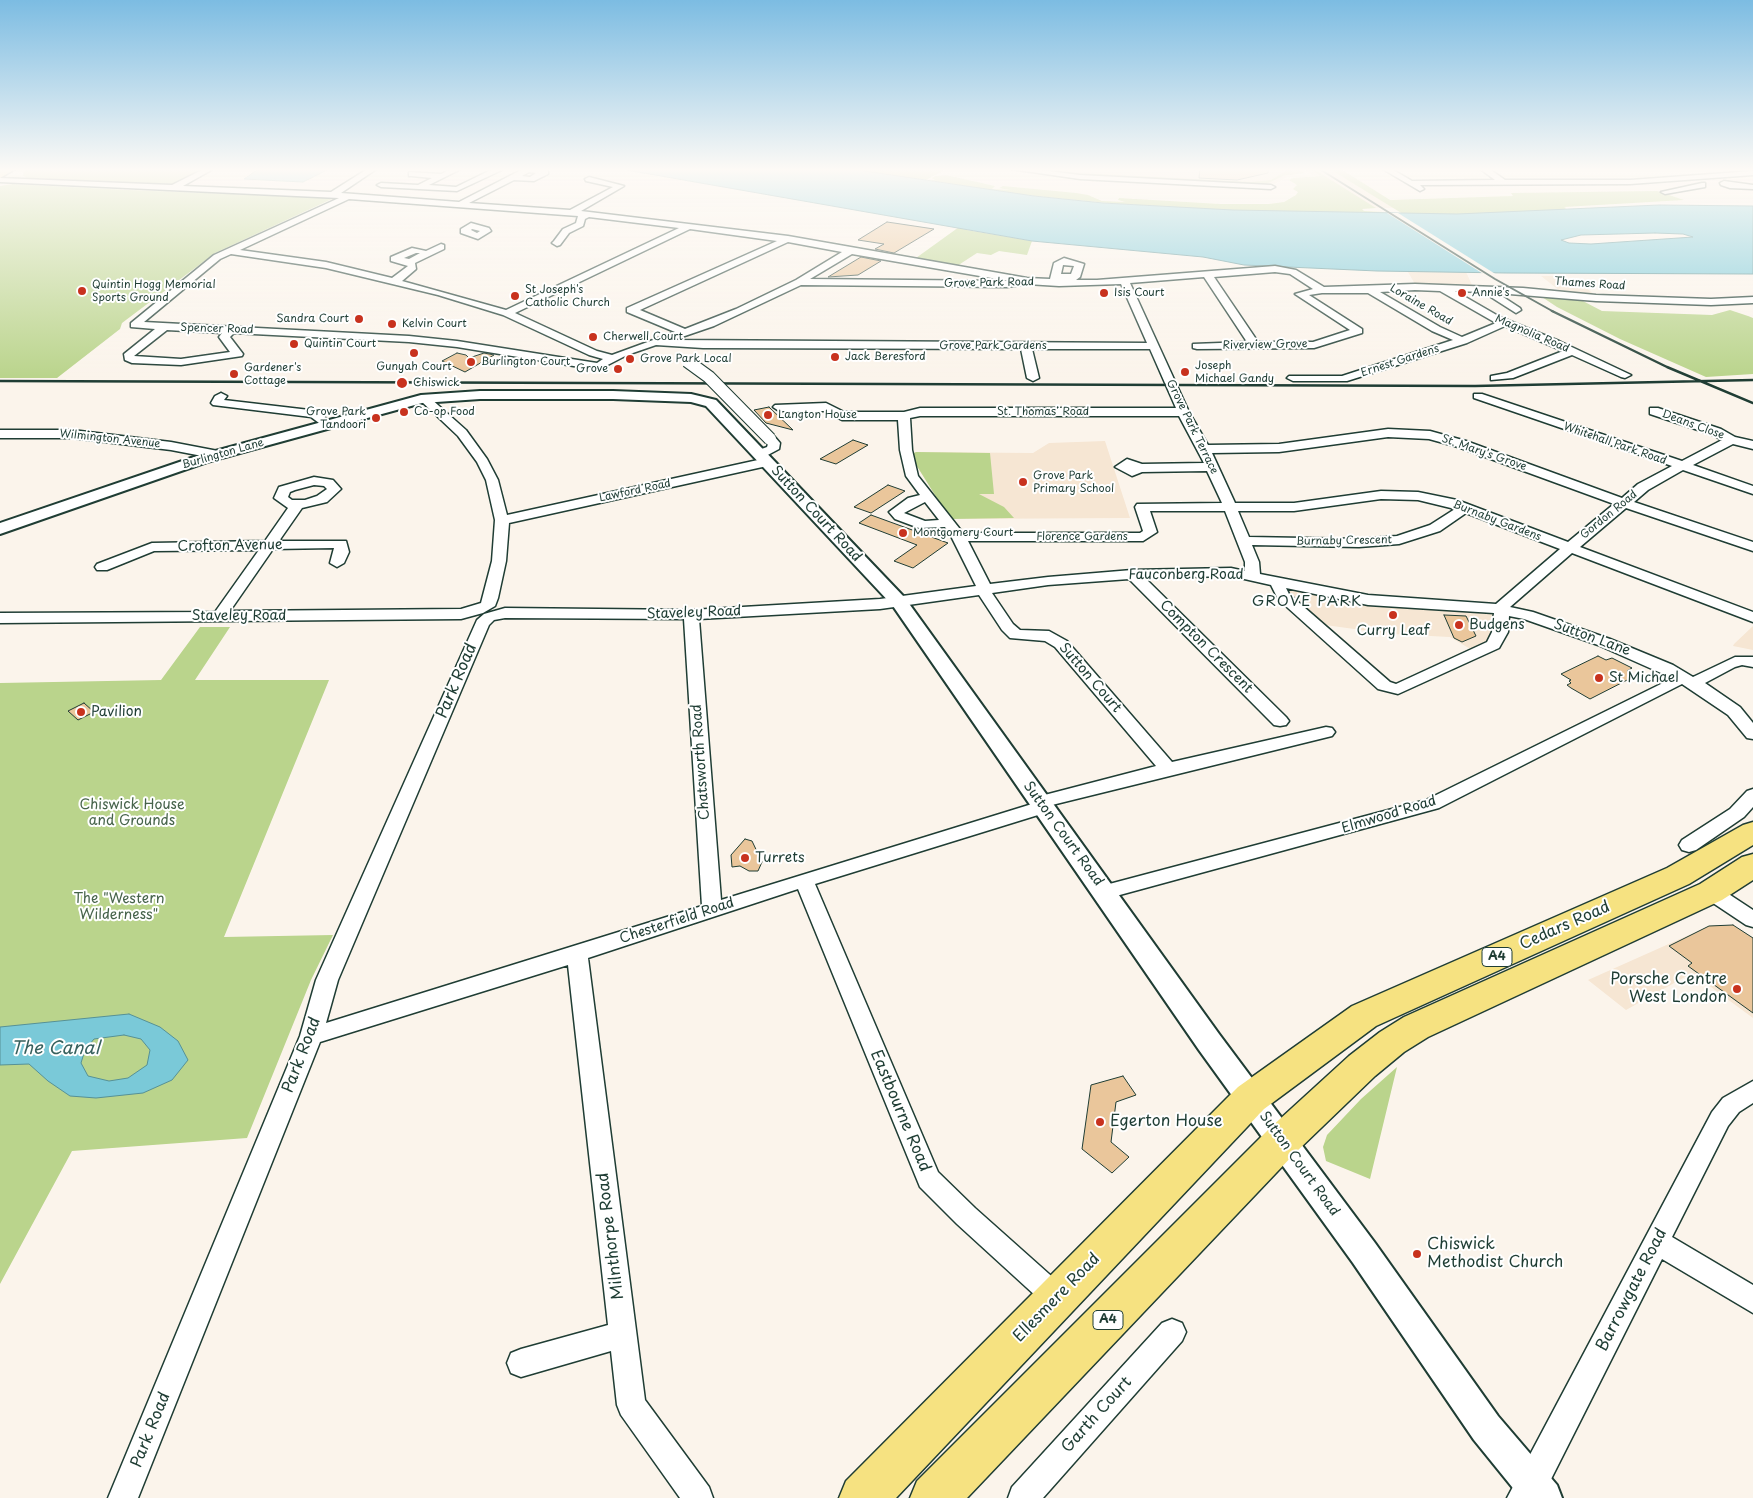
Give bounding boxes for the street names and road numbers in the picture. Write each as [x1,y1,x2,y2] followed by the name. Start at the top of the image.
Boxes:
[1554,275,1626,293] street label: Thames Road
[944,276,1034,290] street label: Grove Park Road
[1387,282,1455,328] street label: Loraine Road
[1493,312,1571,356] street label: Magnolia Road
[180,321,254,337] street label: Spencer Road
[1222,338,1308,352] street label: Riverview Grove
[939,339,1047,353] street label: Grove Park Gardens
[1359,342,1441,380] street label: Ernest Gardens
[1163,378,1221,476] street label: Grove Park Terrace
[997,405,1089,419] street label: St. Thomas' Road
[1660,408,1726,442] street label: Deans Close
[1562,420,1668,468] street label: Whitehall Park Road
[59,427,161,451] street label: Wilmington Avenue
[1440,432,1528,474] street label: St. Mary's Grove
[181,436,265,472] street label: Burlington Lane
[767,462,865,566] street label: Sutton Court Road
[598,477,672,505] street label: Lawford Road
[1578,488,1640,542] street label: Gordon Road
[1451,498,1543,544] street label: Burnaby Gardens
[1036,530,1128,544] street label: Florence Gardens
[1296,534,1392,548] street label: Burnaby Crescent
[177,537,283,555] street label: Crofton Avenue
[1128,567,1244,583] street label: Fauconberg Road
[1156,597,1256,697] street label: Compton Crescent
[646,603,742,623] street label: Staveley Road
[192,608,286,624] street label: Staveley Road
[1551,616,1633,660] street label: Sutton Lane
[1055,640,1125,716] street label: Sutton Court
[433,641,481,721] street label: Park Road
[689,703,713,821] street label: Chatsworth Road
[1019,778,1107,890] street label: Sutton Court Road
[1340,793,1438,837] street label: Elmwood Road
[618,895,736,947] street label: Chesterfield Road
[1517,898,1613,954] street label: Cedars Road
[1482,948,1512,966] road number: A4
[279,1014,325,1096] street label: Park Road
[866,1047,934,1175] street label: Eastbourne Road
[1255,1108,1343,1220] street label: Sutton Court Road
[594,1171,628,1301] street label: Milnthorpe Road
[1593,1225,1671,1355] street label: Barrowgate Road
[1010,1250,1104,1346] street label: Ellesmere Road
[1093,1310,1123,1330] road number: A4
[1058,1373,1136,1457] street label: Garth Court
[127,1389,175,1471] street label: Park Road

